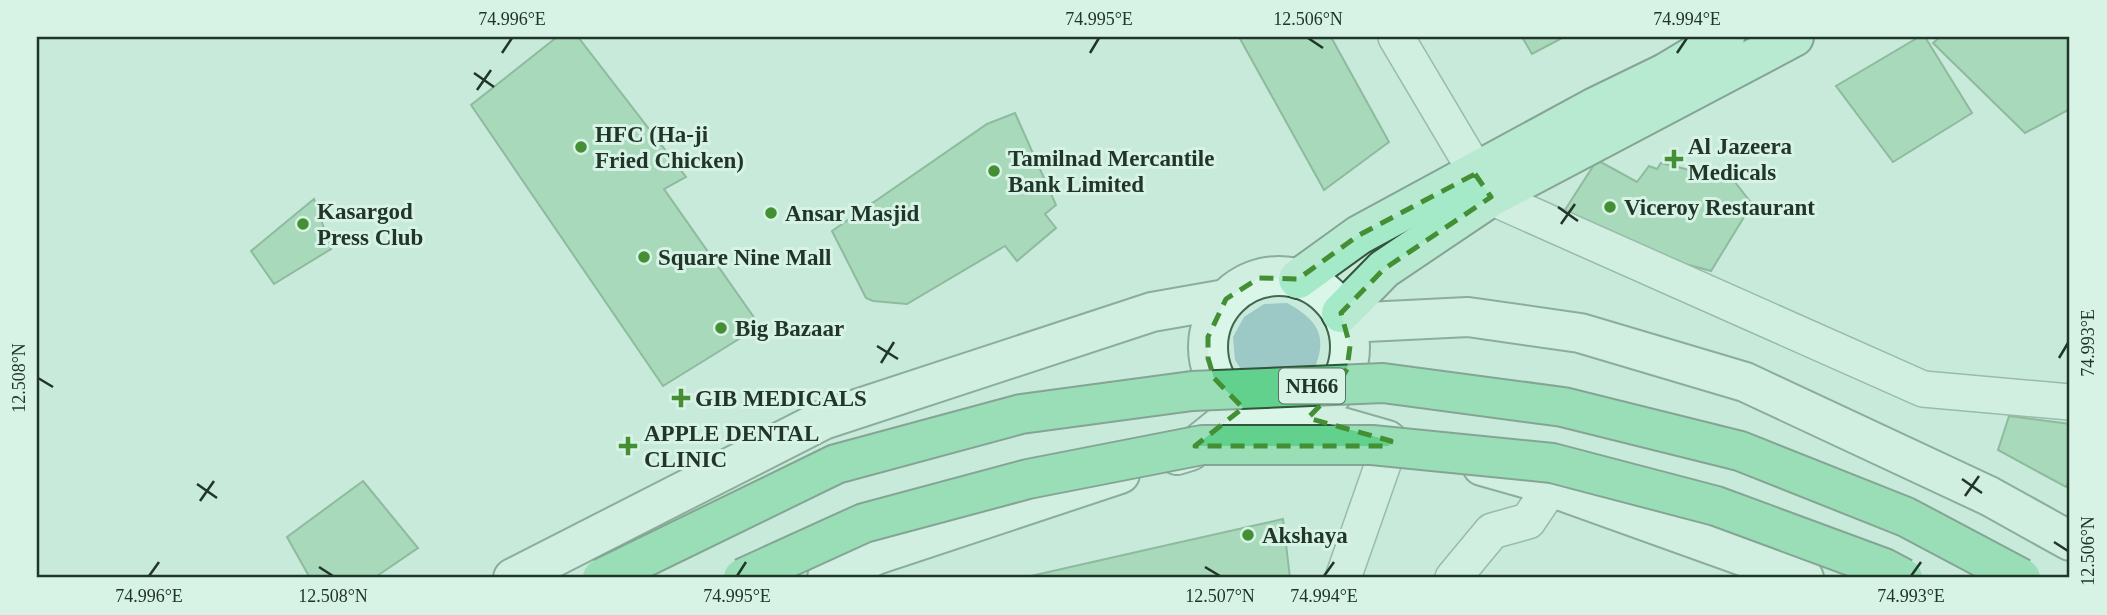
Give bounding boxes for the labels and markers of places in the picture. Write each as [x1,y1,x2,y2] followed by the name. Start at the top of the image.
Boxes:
[595,122,744,173] place label: HFC (Ha-ji Fried Chicken)
[1688,134,1793,185] place label: Al Jazeera Medicals
[573,139,589,155] marker: HFC (Ha-ji Fried Chicken)
[1008,146,1214,197] place label: Tamilnad Mercantile Bank Limited
[1666,151,1682,167] marker: Al Jazeera Medicals
[986,163,1002,179] marker: Tamilnad Mercantile Bank Limited
[1624,195,1815,220] place label: Viceroy Restaurant
[317,199,423,250] place label: Kasargod Press Club
[1602,199,1618,215] marker: Viceroy Restaurant
[785,201,920,226] place label: Ansar Masjid
[763,205,779,221] marker: Ansar Masjid
[295,216,311,232] marker: Kasargod Press Club
[658,245,831,270] place label: Square Nine Mall
[636,249,652,265] marker: Square Nine Mall
[735,316,844,341] place label: Big Bazaar
[713,320,729,336] marker: Big Bazaar
[695,386,867,411] place label: GIB MEDICALS
[673,390,689,406] marker: GIB MEDICALS
[644,421,819,472] place label: APPLE DENTAL CLINIC
[618,436,638,456] marker: APPLE DENTAL CLINIC
[1262,523,1348,548] place label: Akshaya
[1240,527,1256,543] marker: Akshaya

